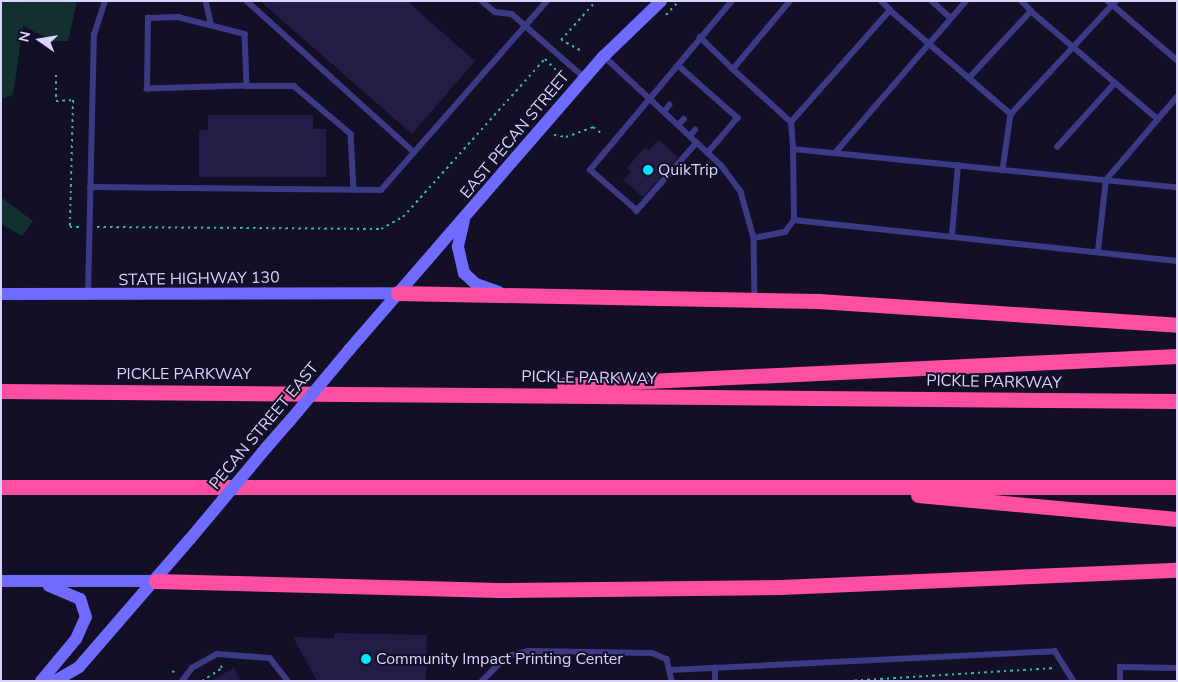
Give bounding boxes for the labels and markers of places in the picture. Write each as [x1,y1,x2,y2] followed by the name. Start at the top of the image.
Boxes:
[658,160,718,180] place label: QuikTrip
[642,164,654,176] marker: QuikTrip
[376,649,623,669] place label: Community Impact Printing Center
[360,653,372,665] marker: Community Impact Printing Center

